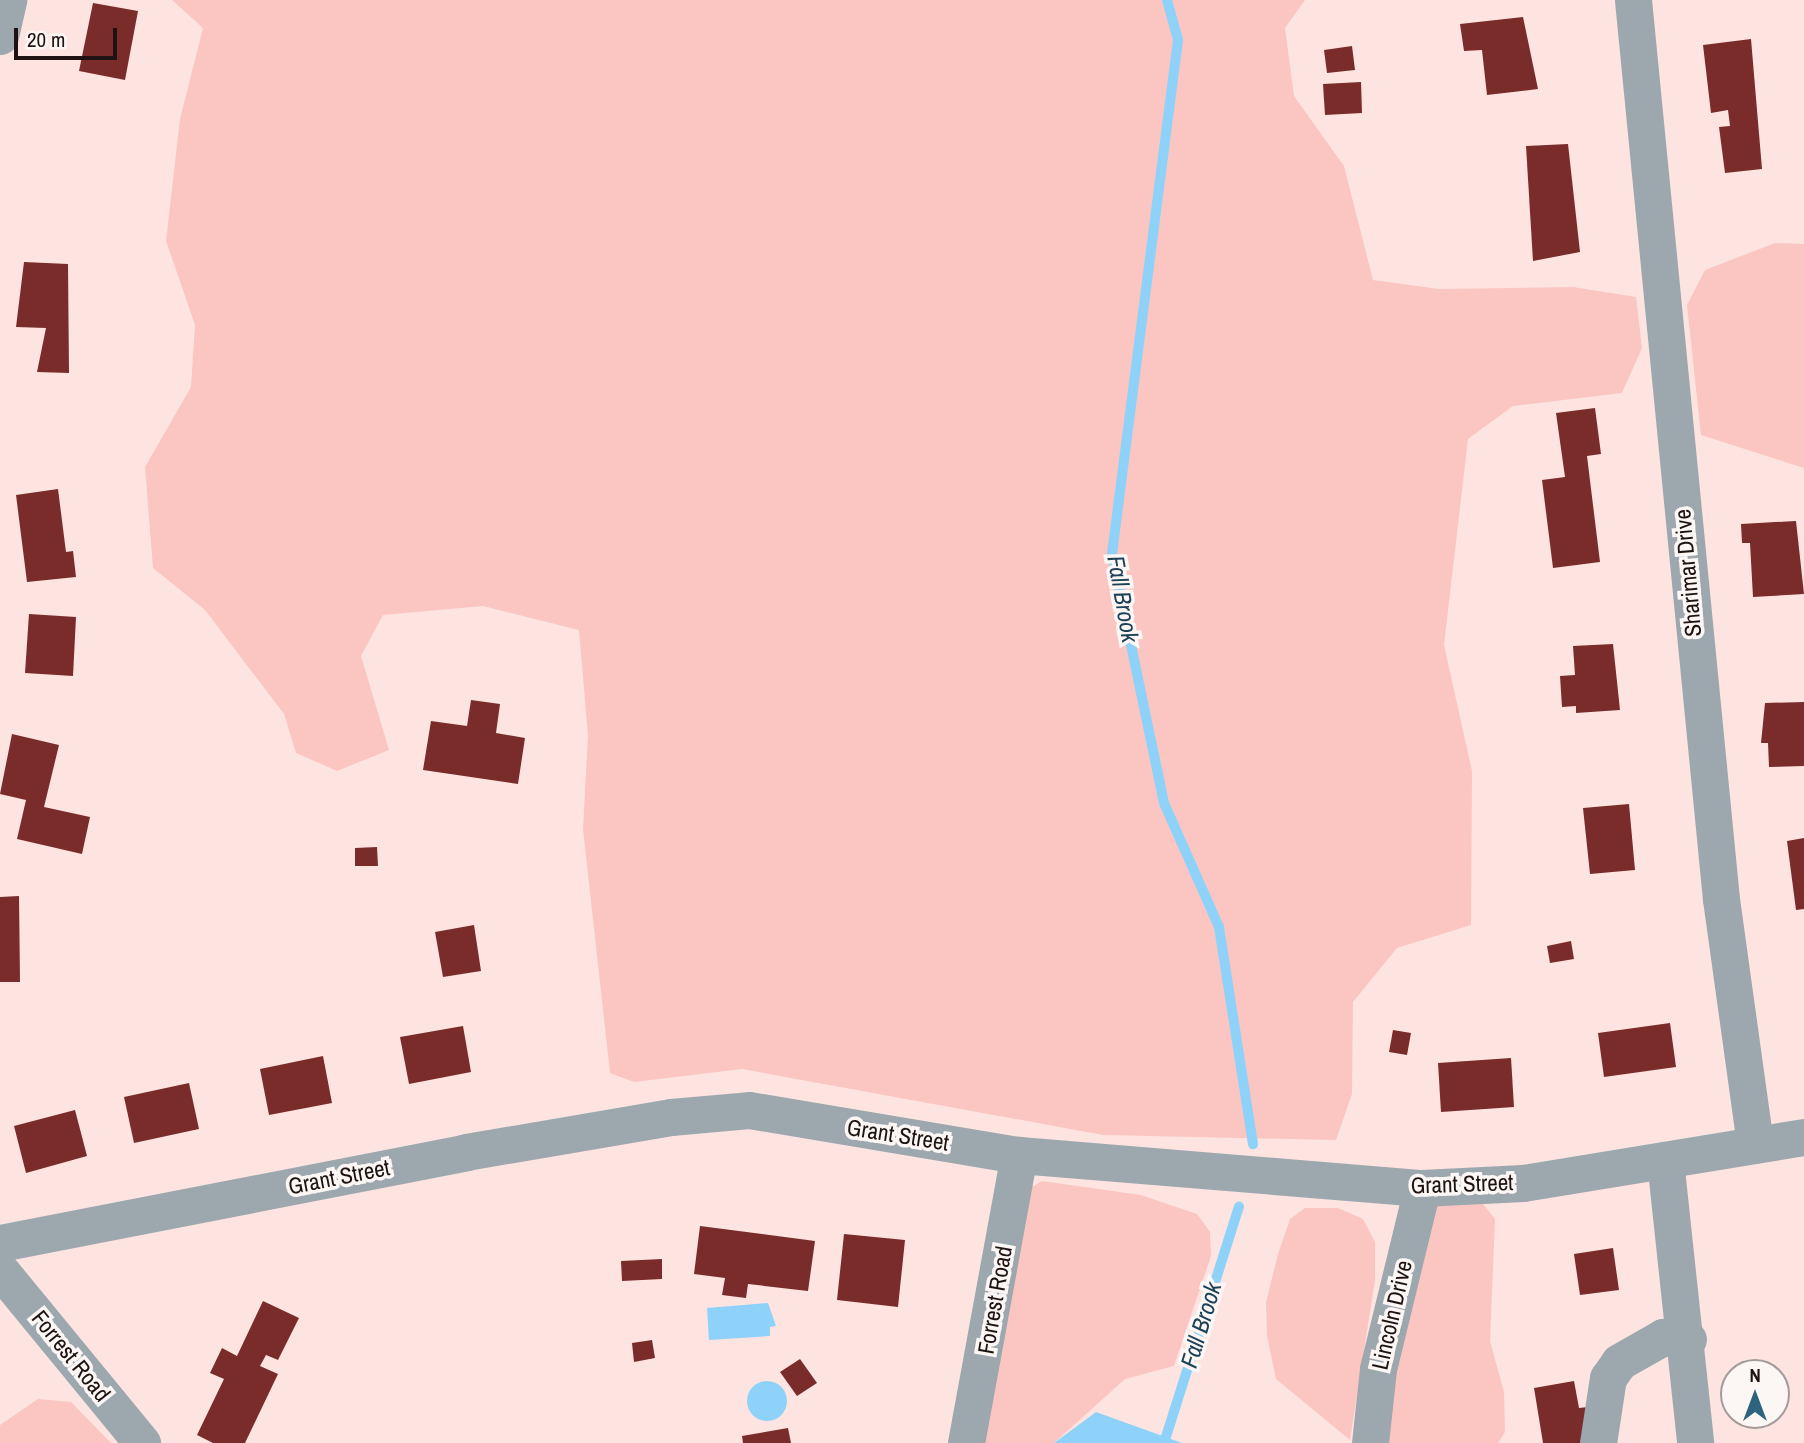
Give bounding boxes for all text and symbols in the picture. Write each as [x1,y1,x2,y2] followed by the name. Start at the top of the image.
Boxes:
[18,14,121,58] scale bar
[27,25,65,54] text: 20 m
[1669,508,1707,638] street label: Sharimar Drive
[1101,553,1145,645] water label: Fall Brook
[845,1113,951,1157] street label: Grant Street
[286,1154,392,1200] street label: Grant Street
[1410,1168,1514,1200] street label: Grant Street
[972,1244,1018,1356] street label: Forrest Road
[1366,1258,1418,1372] street label: Lincoln Drive
[1174,1279,1228,1371] water label: Fall Brook
[26,1305,116,1407] street label: Forrest Road
[1720,1359,1790,1429] north arrow
[1749,1362,1761,1388] text: N

